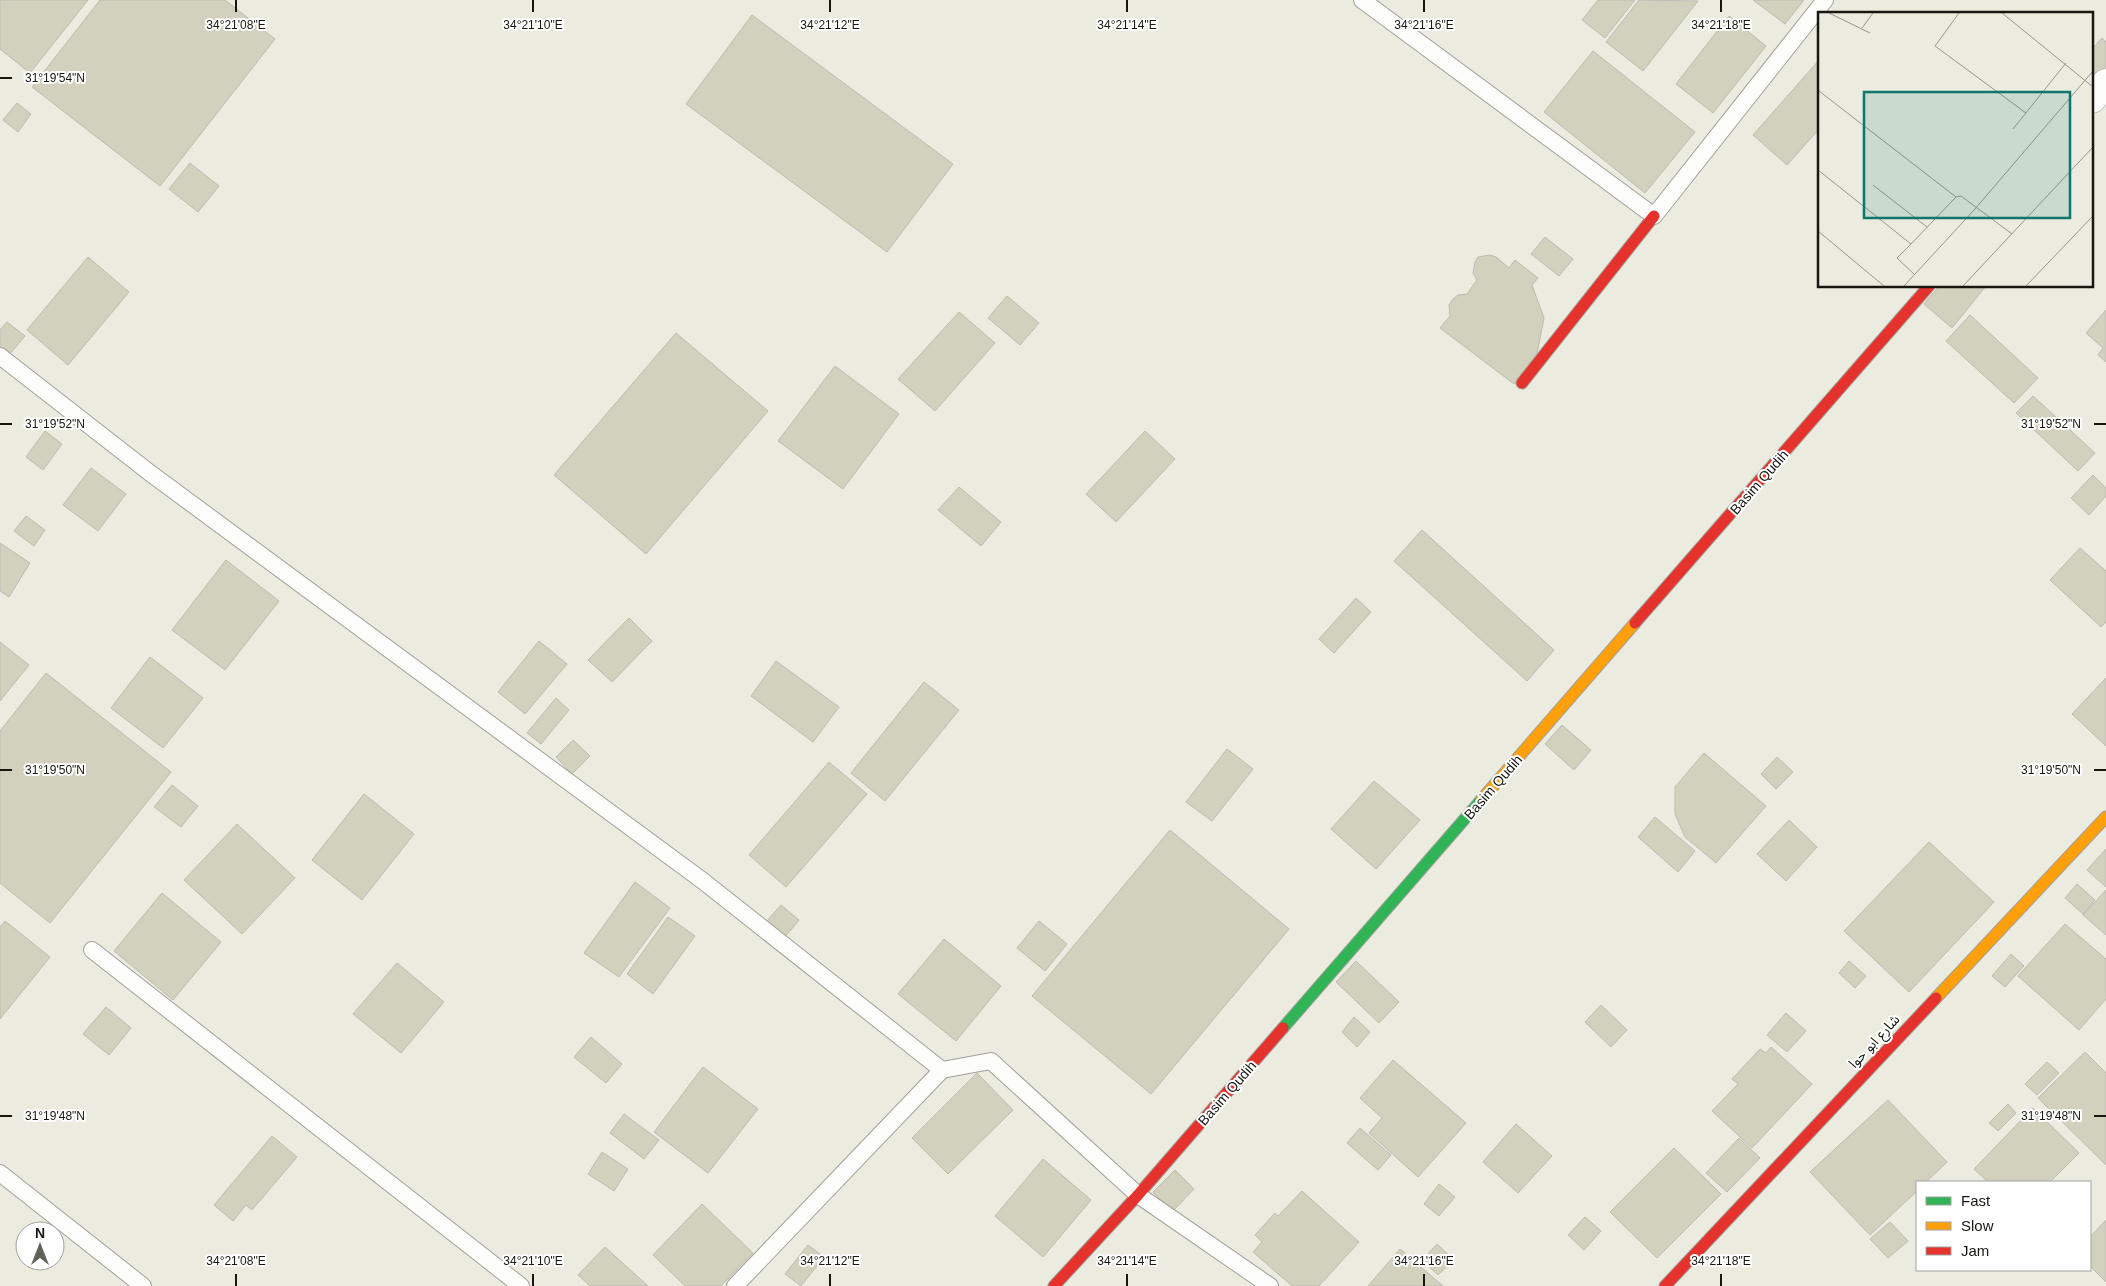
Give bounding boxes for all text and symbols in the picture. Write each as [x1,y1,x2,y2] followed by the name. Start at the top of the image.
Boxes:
[1818,12,2094,288] inset map
[206,18,266,32] text: 34°21'08"E
[503,18,563,32] text: 34°21'10"E
[800,18,860,32] text: 34°21'12"E
[1097,18,1157,32] text: 34°21'14"E
[1394,18,1454,32] text: 34°21'16"E
[1691,18,1751,32] text: 34°21'18"E
[25,71,85,85] text: 31°19'54"N
[25,417,85,431] text: 31°19'52"N
[2021,417,2081,431] text: 31°19'52"N
[1727,447,1791,517] street label: Basim Qudih
[1461,752,1525,822] street label: Basim Qudih
[25,763,85,777] text: 31°19'50"N
[2021,763,2081,777] text: 31°19'50"N
[1845,1011,1905,1073] street label: شارع ابو حوا
[1195,1058,1259,1128] street label: Basim Qudih
[25,1109,85,1123] text: 31°19'48"N
[2021,1109,2081,1123] text: 31°19'48"N
[1916,1181,2091,1271] legend
[1961,1192,1991,1209] text: Fast
[1961,1217,1994,1234] text: Slow
[15,1221,65,1271] north arrow
[35,1225,45,1241] text: N
[1961,1242,1989,1259] text: Jam
[206,1254,266,1268] text: 34°21'08"E
[503,1254,563,1268] text: 34°21'10"E
[800,1254,860,1268] text: 34°21'12"E
[1097,1254,1157,1268] text: 34°21'14"E
[1394,1254,1454,1268] text: 34°21'16"E
[1691,1254,1751,1268] text: 34°21'18"E

